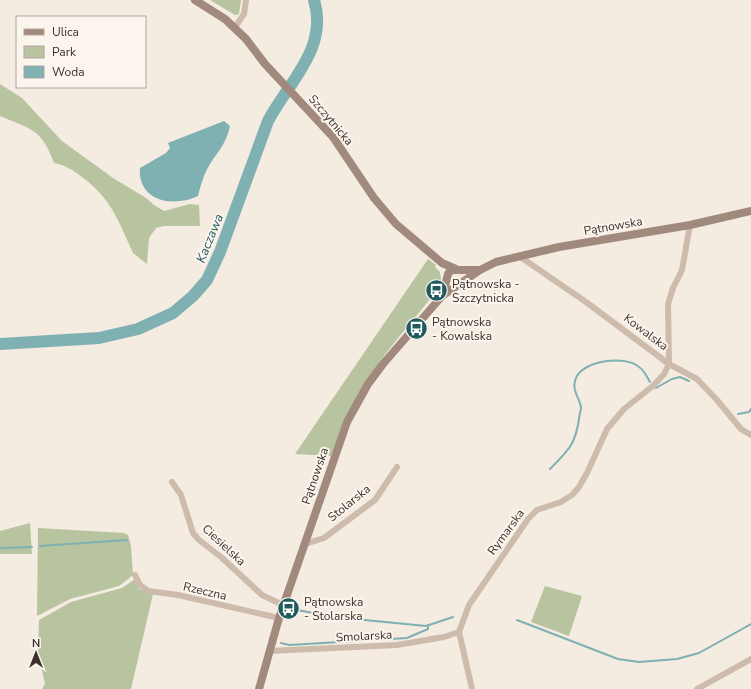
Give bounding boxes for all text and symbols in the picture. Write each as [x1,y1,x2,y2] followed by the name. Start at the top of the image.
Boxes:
[16,16,146,88] legend
[52,24,79,40] text: Ulica
[52,44,77,60] text: Park
[52,64,85,80] text: Woda
[305,91,357,149] street label: Szczytnicka
[192,211,228,266] water label: Kaczawa
[582,213,644,239] street label: Pątnowska
[452,276,519,306] place label: Pątnowska - Szczytnicka
[423,278,449,304] bus stop icon: Pątnowska - Szczytnicka
[620,310,672,354] street label: Kowalska
[432,314,492,344] place label: Pątnowska - Kowalska
[404,316,430,342] bus stop icon: Pątnowska - Kowalska
[298,445,332,507] street label: Pątnowska
[324,481,374,525] street label: Stolarska
[484,506,528,558] street label: Rymarska
[199,521,249,569] street label: Ciesielska
[182,578,228,604] street label: Rzeczna
[304,594,363,624] place label: Pątnowska - Stolarska
[276,596,302,622] bus stop icon: Pątnowska - Stolarska
[335,627,393,645] street label: Smolarska
[16,633,56,673] north arrow
[32,636,40,651] text: N

